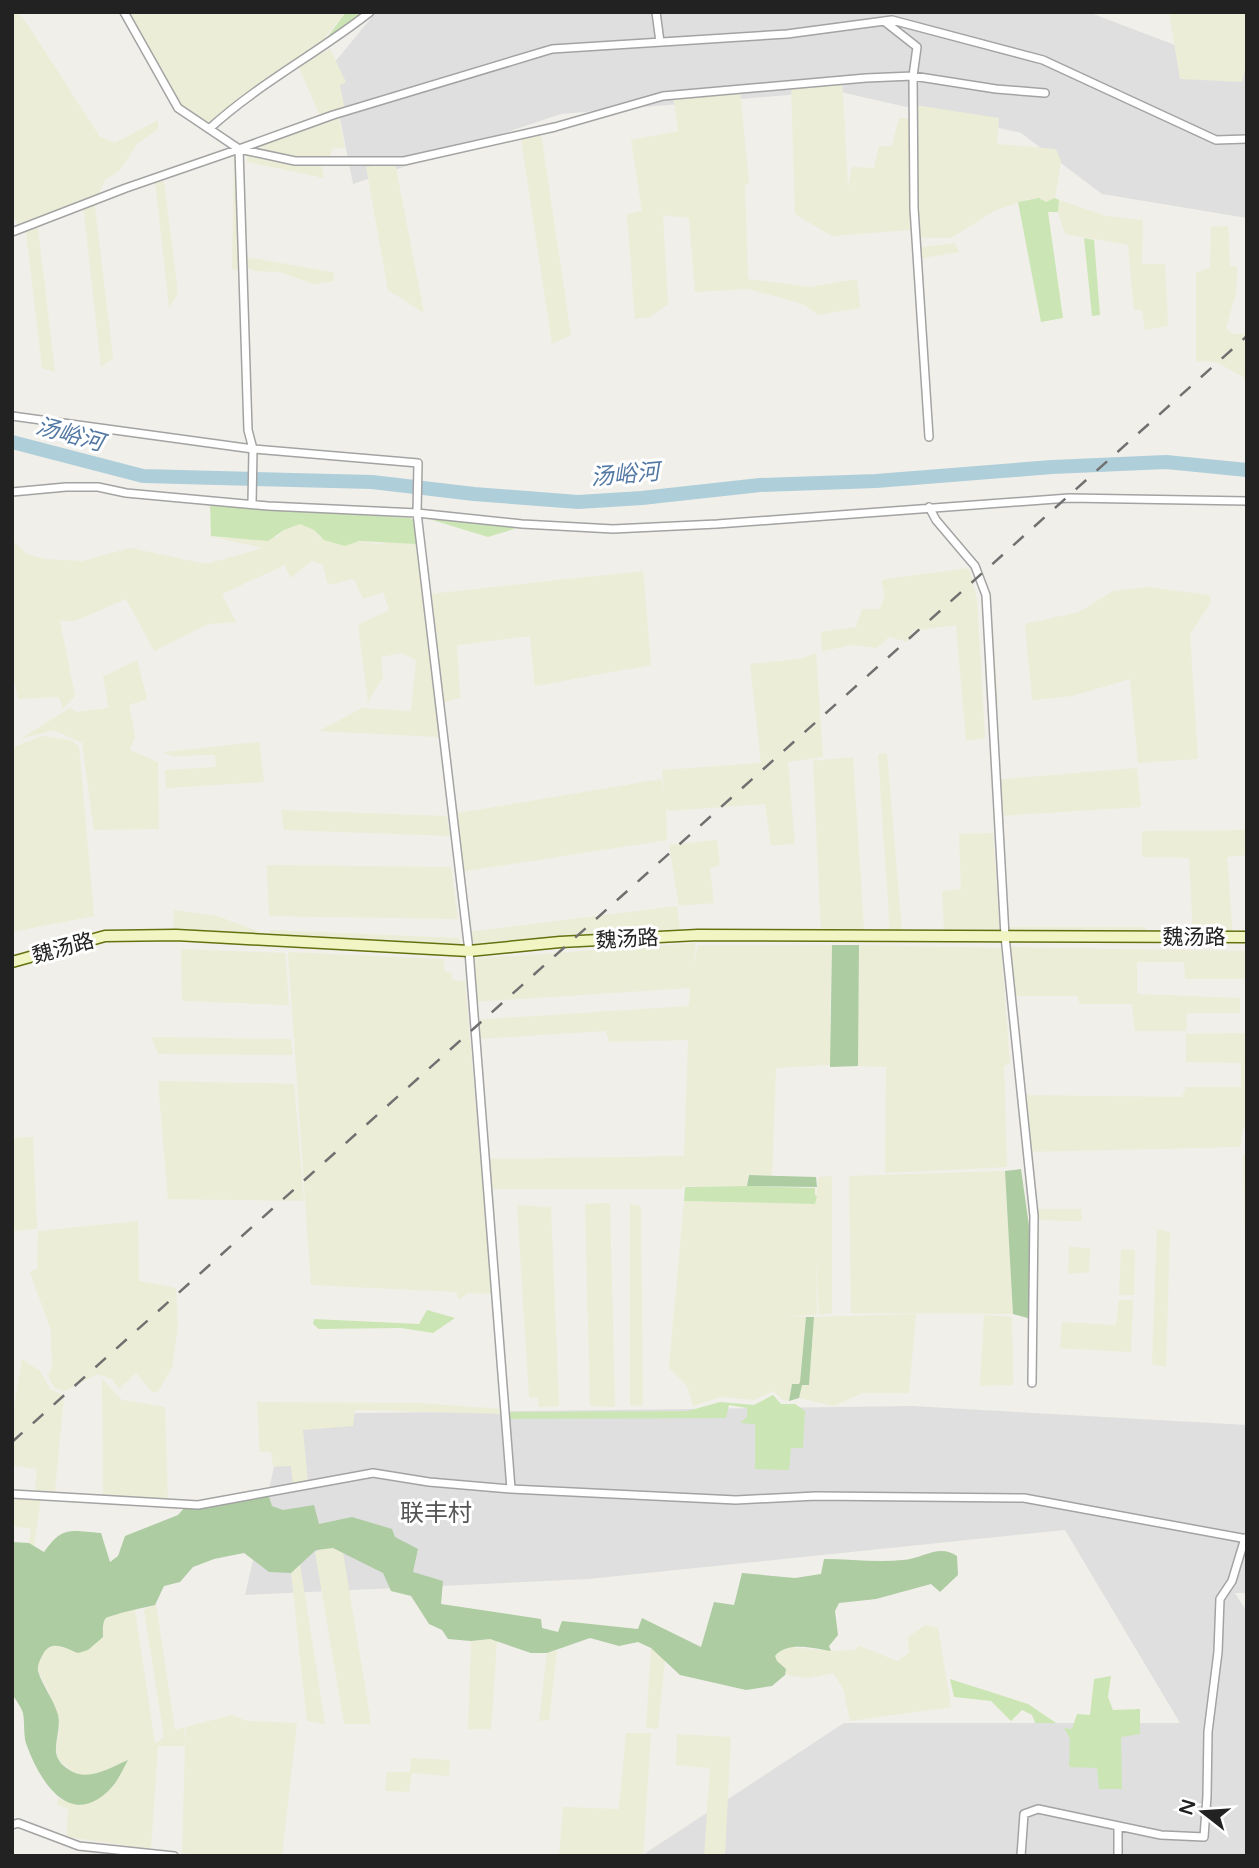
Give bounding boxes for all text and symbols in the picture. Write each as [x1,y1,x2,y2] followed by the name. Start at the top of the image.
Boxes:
[33,413,111,458] water label: 汤峪河
[589,458,665,492] water label: 汤峪河
[595,925,659,954] street label: 魏汤路
[1163,925,1226,950] street label: 魏汤路
[29,928,97,969] street label: 魏汤路
[400,1499,472,1528] district label: 联丰村
[1168,1777,1238,1847] north arrow
[1175,1797,1200,1818] text: N

